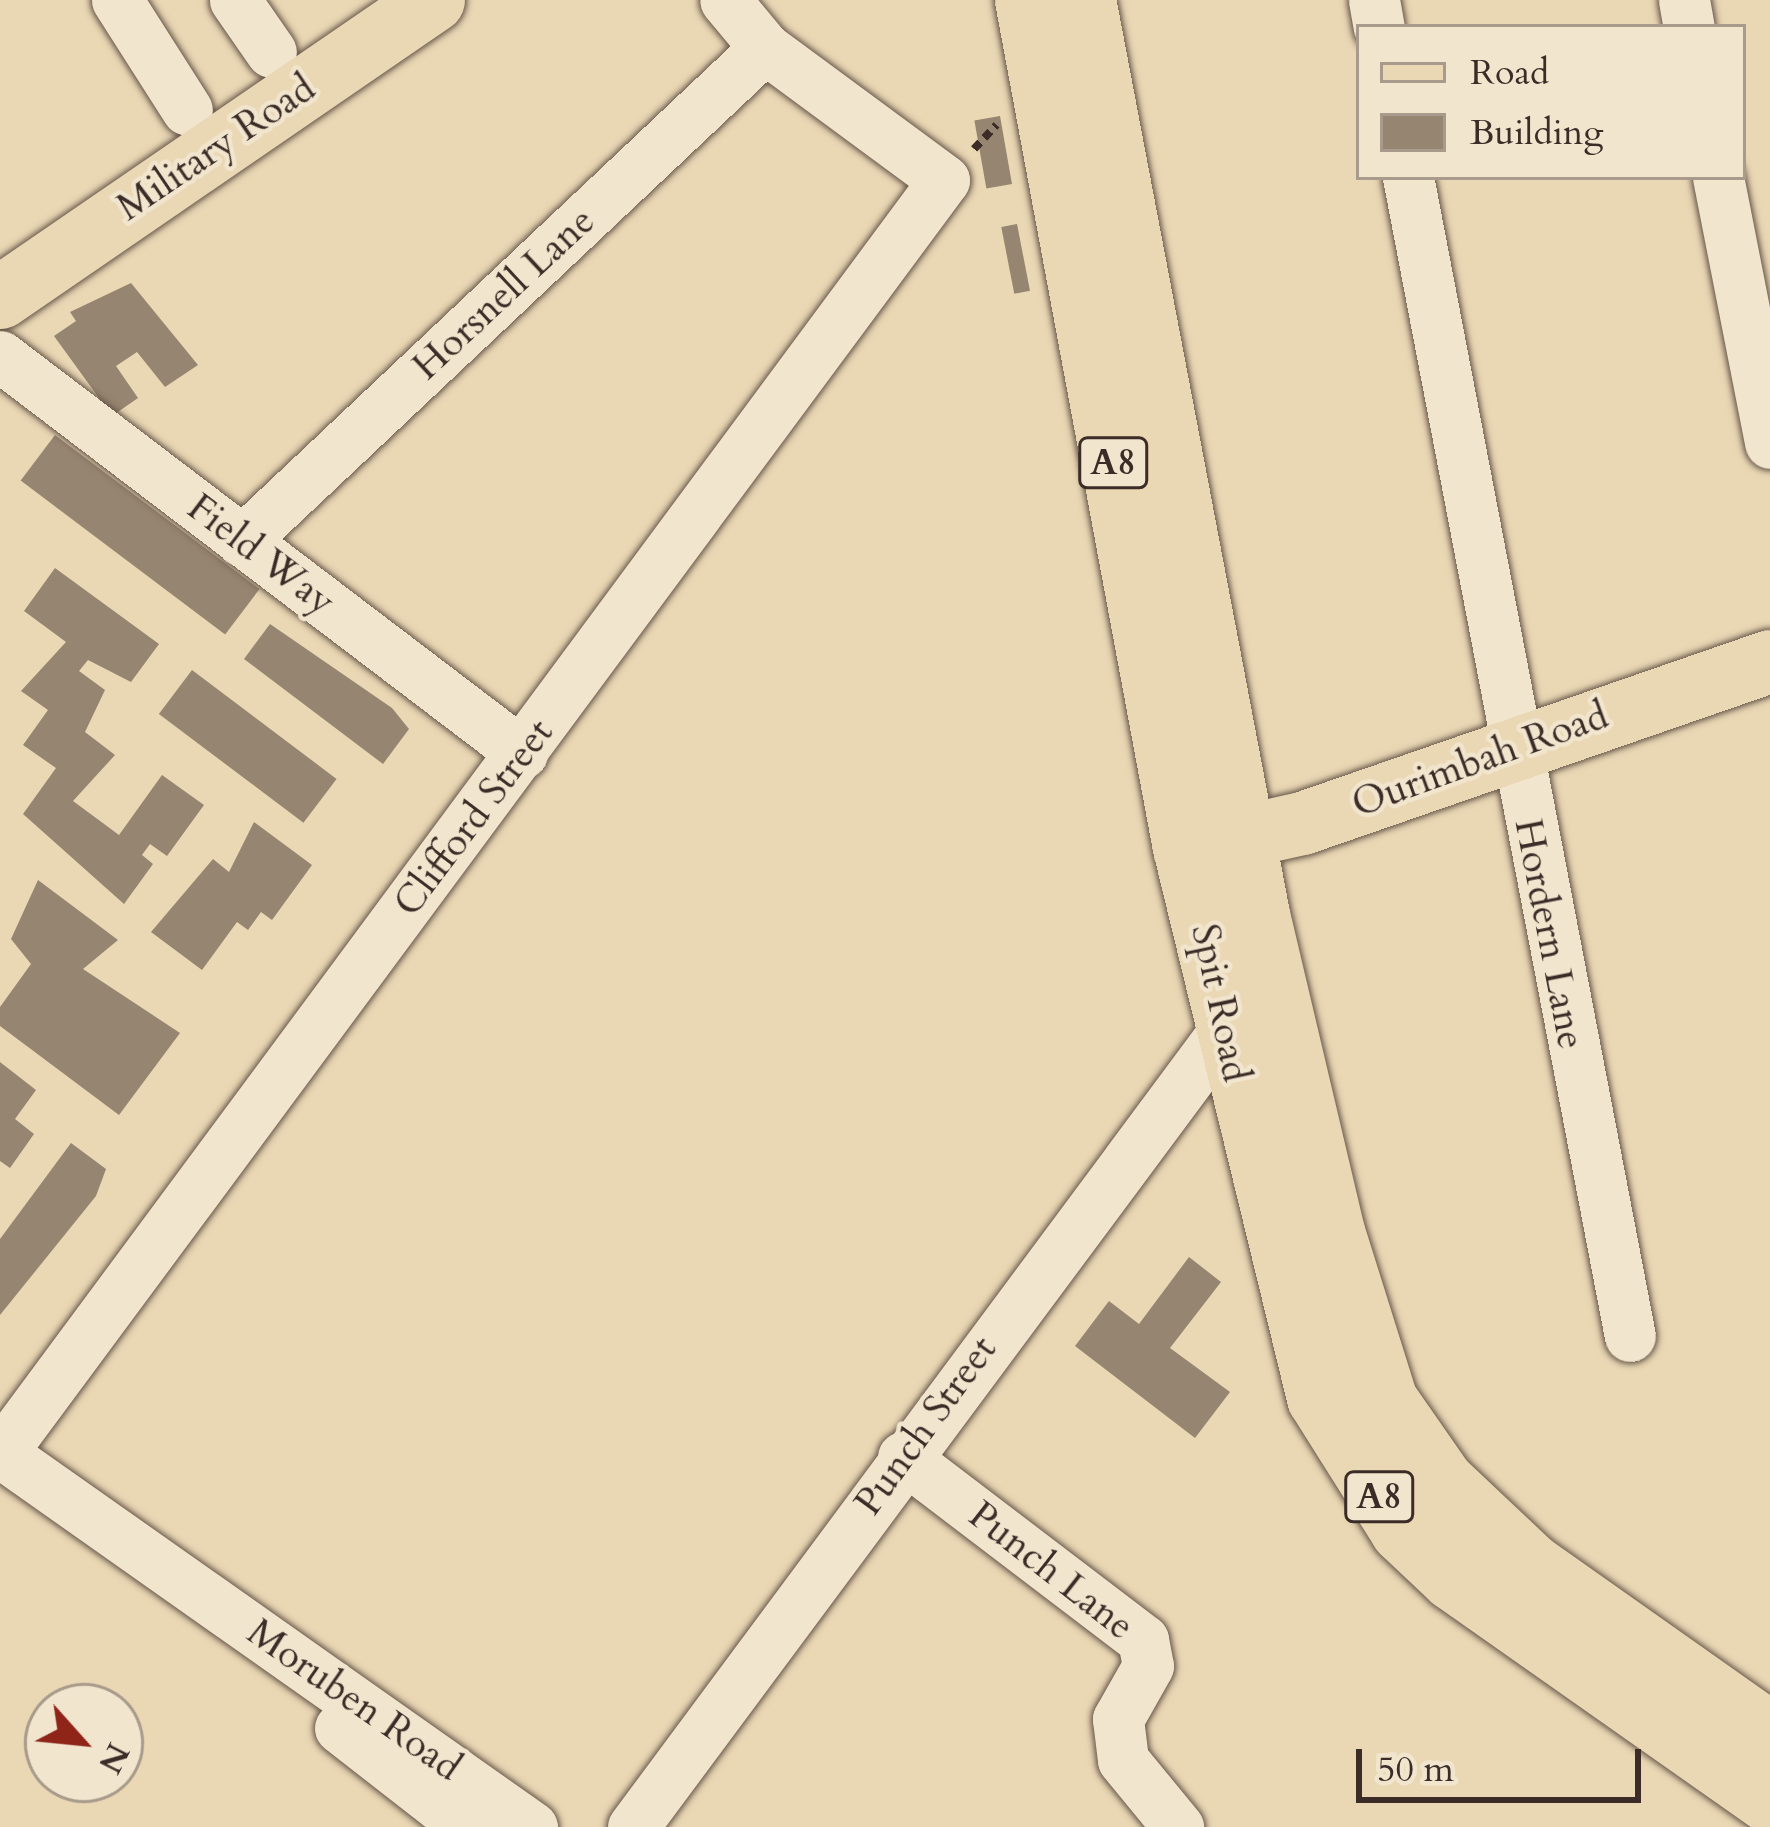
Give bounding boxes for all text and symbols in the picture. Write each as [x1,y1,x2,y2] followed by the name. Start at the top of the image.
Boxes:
[1356,24,1746,180] legend
[1470,48,1549,97] text: Road
[108,65,324,231] street label: Military Road
[1470,108,1603,157] text: Building
[403,198,605,390] street label: Horsnell Lane
[1077,433,1149,493] road number: A8
[178,484,344,626] street label: Field Way
[1346,692,1614,828] street label: Ourimbah Road
[385,710,563,926] street label: Clifford Street
[1504,815,1594,1053] street label: Hordern Lane
[1181,920,1259,1086] street label: Spit Road
[845,1327,1007,1525] street label: Punch Street
[1343,1467,1415,1527] road number: A8
[959,1492,1143,1650] street label: Punch Lane
[238,1609,470,1791] street label: Moruben Road
[24,1683,144,1803] north arrow
[1362,1725,1647,1799] scale bar
[87,1735,140,1781] text: N
[1377,1745,1454,1794] text: 50 m

